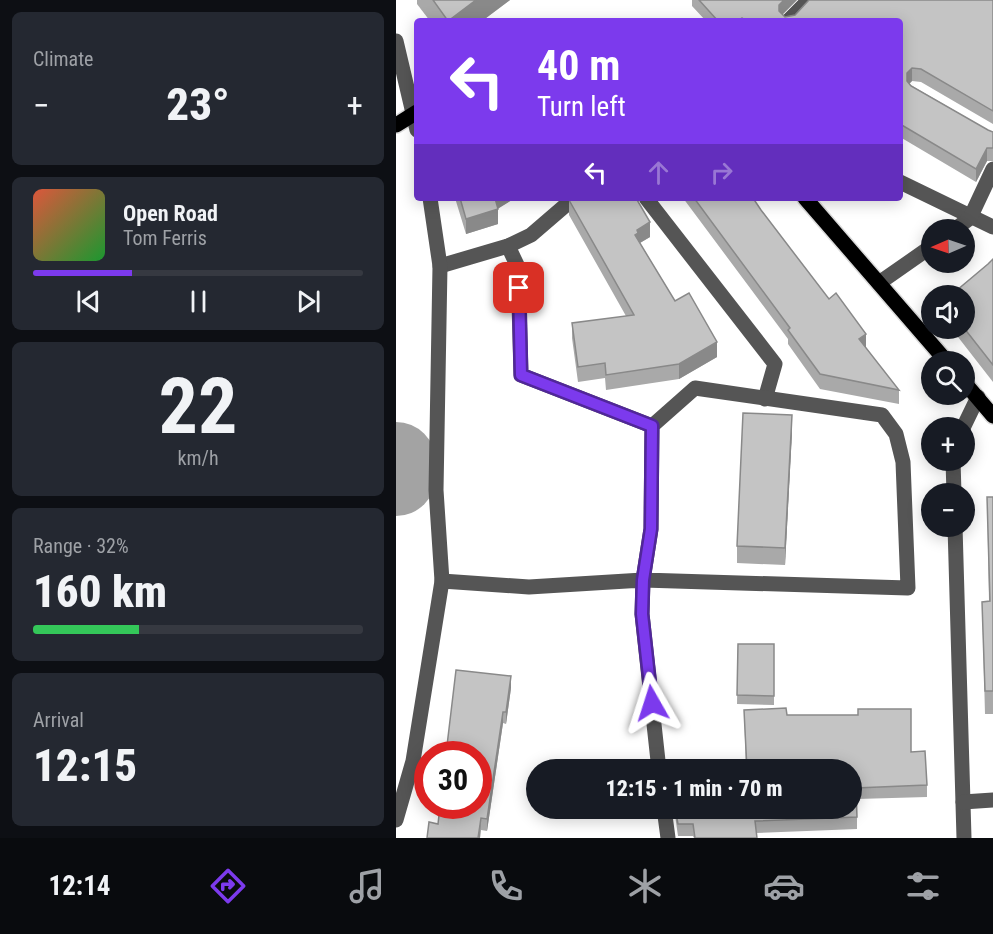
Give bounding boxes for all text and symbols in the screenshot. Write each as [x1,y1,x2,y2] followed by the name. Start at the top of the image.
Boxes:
[537,41,620,90] text: 40 m
[438,42,516,120] icon: left
[33,47,93,71] text: Climate
[166,78,230,131] text: 23°
[33,86,50,125] text: −
[347,86,363,125] text: +
[537,91,626,123] text: Turn left
[579,156,612,189] icon: left
[642,156,675,189] icon: ahead
[705,156,738,189] icon: right
[123,201,218,226] text: Open Road
[921,219,975,273] north arrow
[921,219,975,537] map controls
[123,226,207,250] text: Tom Ferris
[493,262,544,313] pin
[502,271,535,304] icon: arrive
[72,285,105,318] icon: previous
[182,285,215,318] icon: pause
[292,285,325,318] icon: next
[921,285,975,339] button: sound
[921,351,975,405] button: search
[159,361,237,452] text: 22
[921,417,975,471] button: +
[177,446,219,470] text: km/h
[921,483,975,537] button: −
[33,534,129,558] text: Range · 32%
[33,565,167,618] text: 160 km
[620,671,684,735] position arrow
[33,708,84,732] text: Arrival
[33,739,137,792] text: 12:15
[414,741,492,819] speed limit sign: 30
[606,776,782,801] text: 12:15 · 1 min · 70 m
[207,865,249,907] icon: directions
[346,865,388,907] icon: music
[485,865,527,907] icon: phone
[624,865,666,907] icon: climate
[763,865,805,907] icon: car
[902,865,944,907] icon: filters
[49,870,110,902] text: 12:14

